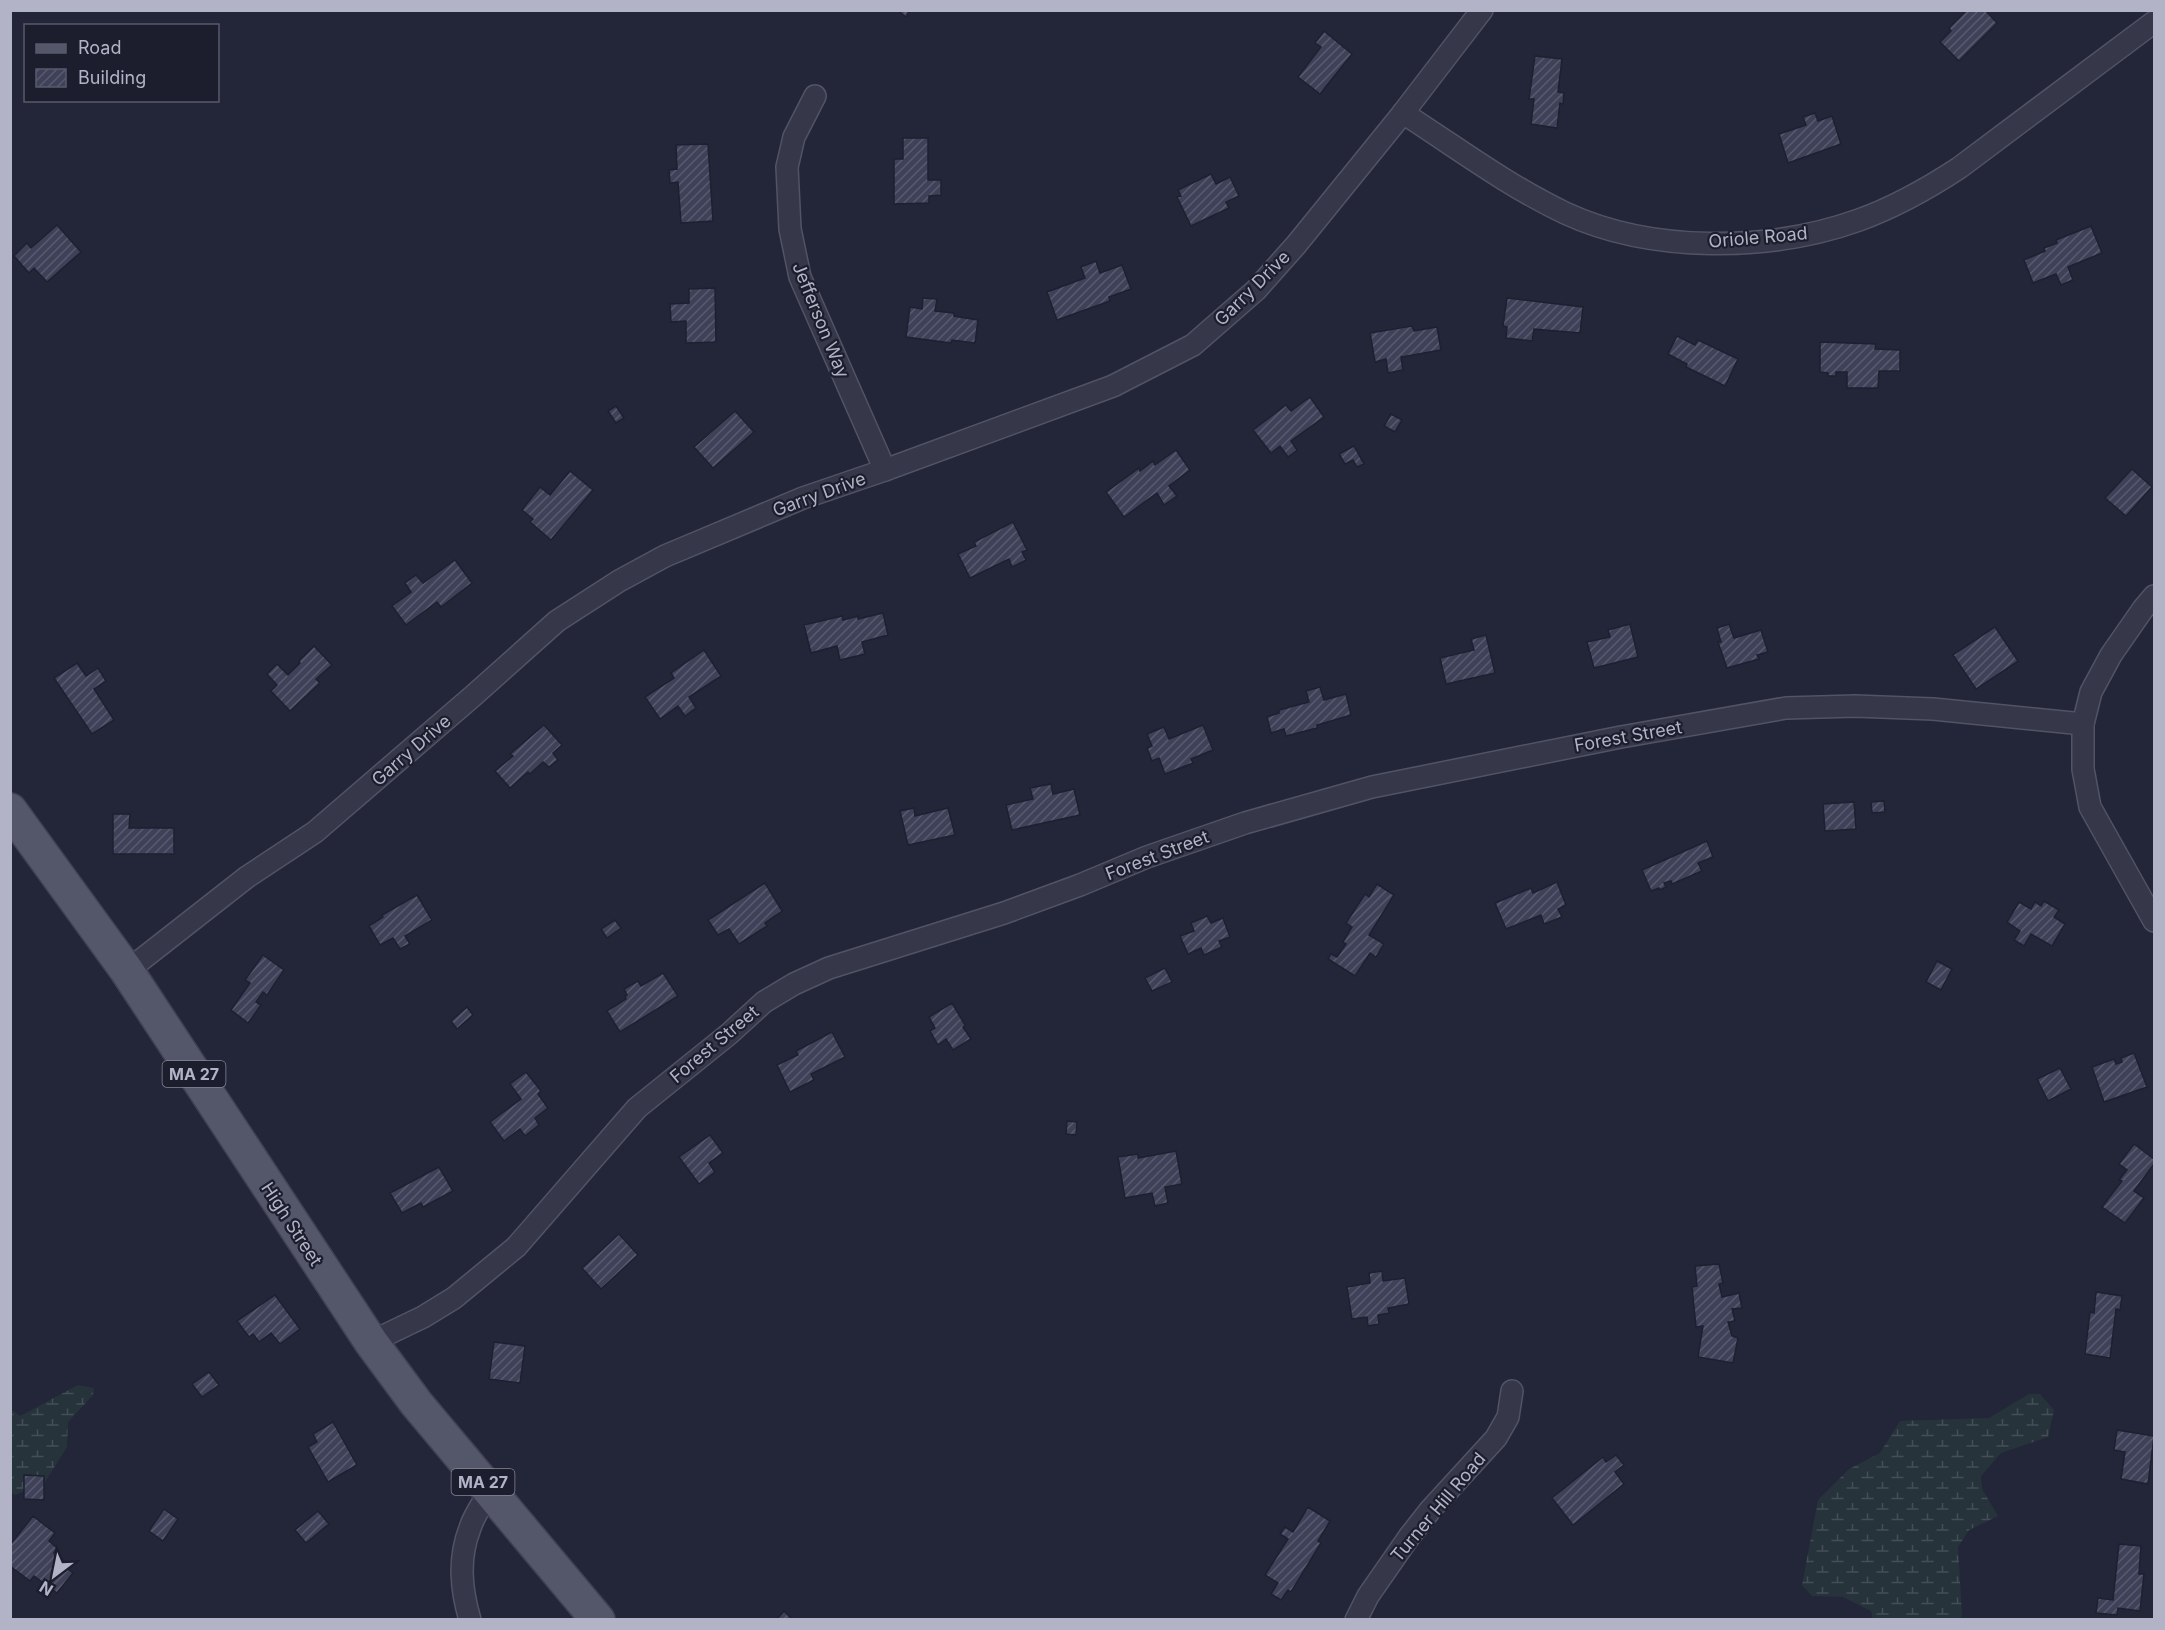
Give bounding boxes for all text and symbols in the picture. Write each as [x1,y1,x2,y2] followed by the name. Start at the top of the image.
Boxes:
[24,24,219,102] legend
[78,37,121,58] text: Road
[78,67,146,88] text: Building
[1708,222,1808,252] street label: Oriole Road
[1210,246,1294,330] street label: Garry Drive
[788,259,854,381] street label: Jefferson Way
[770,467,868,521] street label: Garry Drive
[367,710,455,790] street label: Garry Drive
[1573,716,1684,756] street label: Forest Street
[1102,826,1212,884] street label: Forest Street
[666,1001,763,1087] street label: Forest Street
[162,1061,226,1087] road number: MA 27
[257,1178,327,1270] street label: High Street
[1386,1448,1490,1566] street label: Turner Hill Road
[452,1469,514,1495] road number: MA 27
[24,1546,84,1606] north arrow
[36,1577,57,1600] text: N

